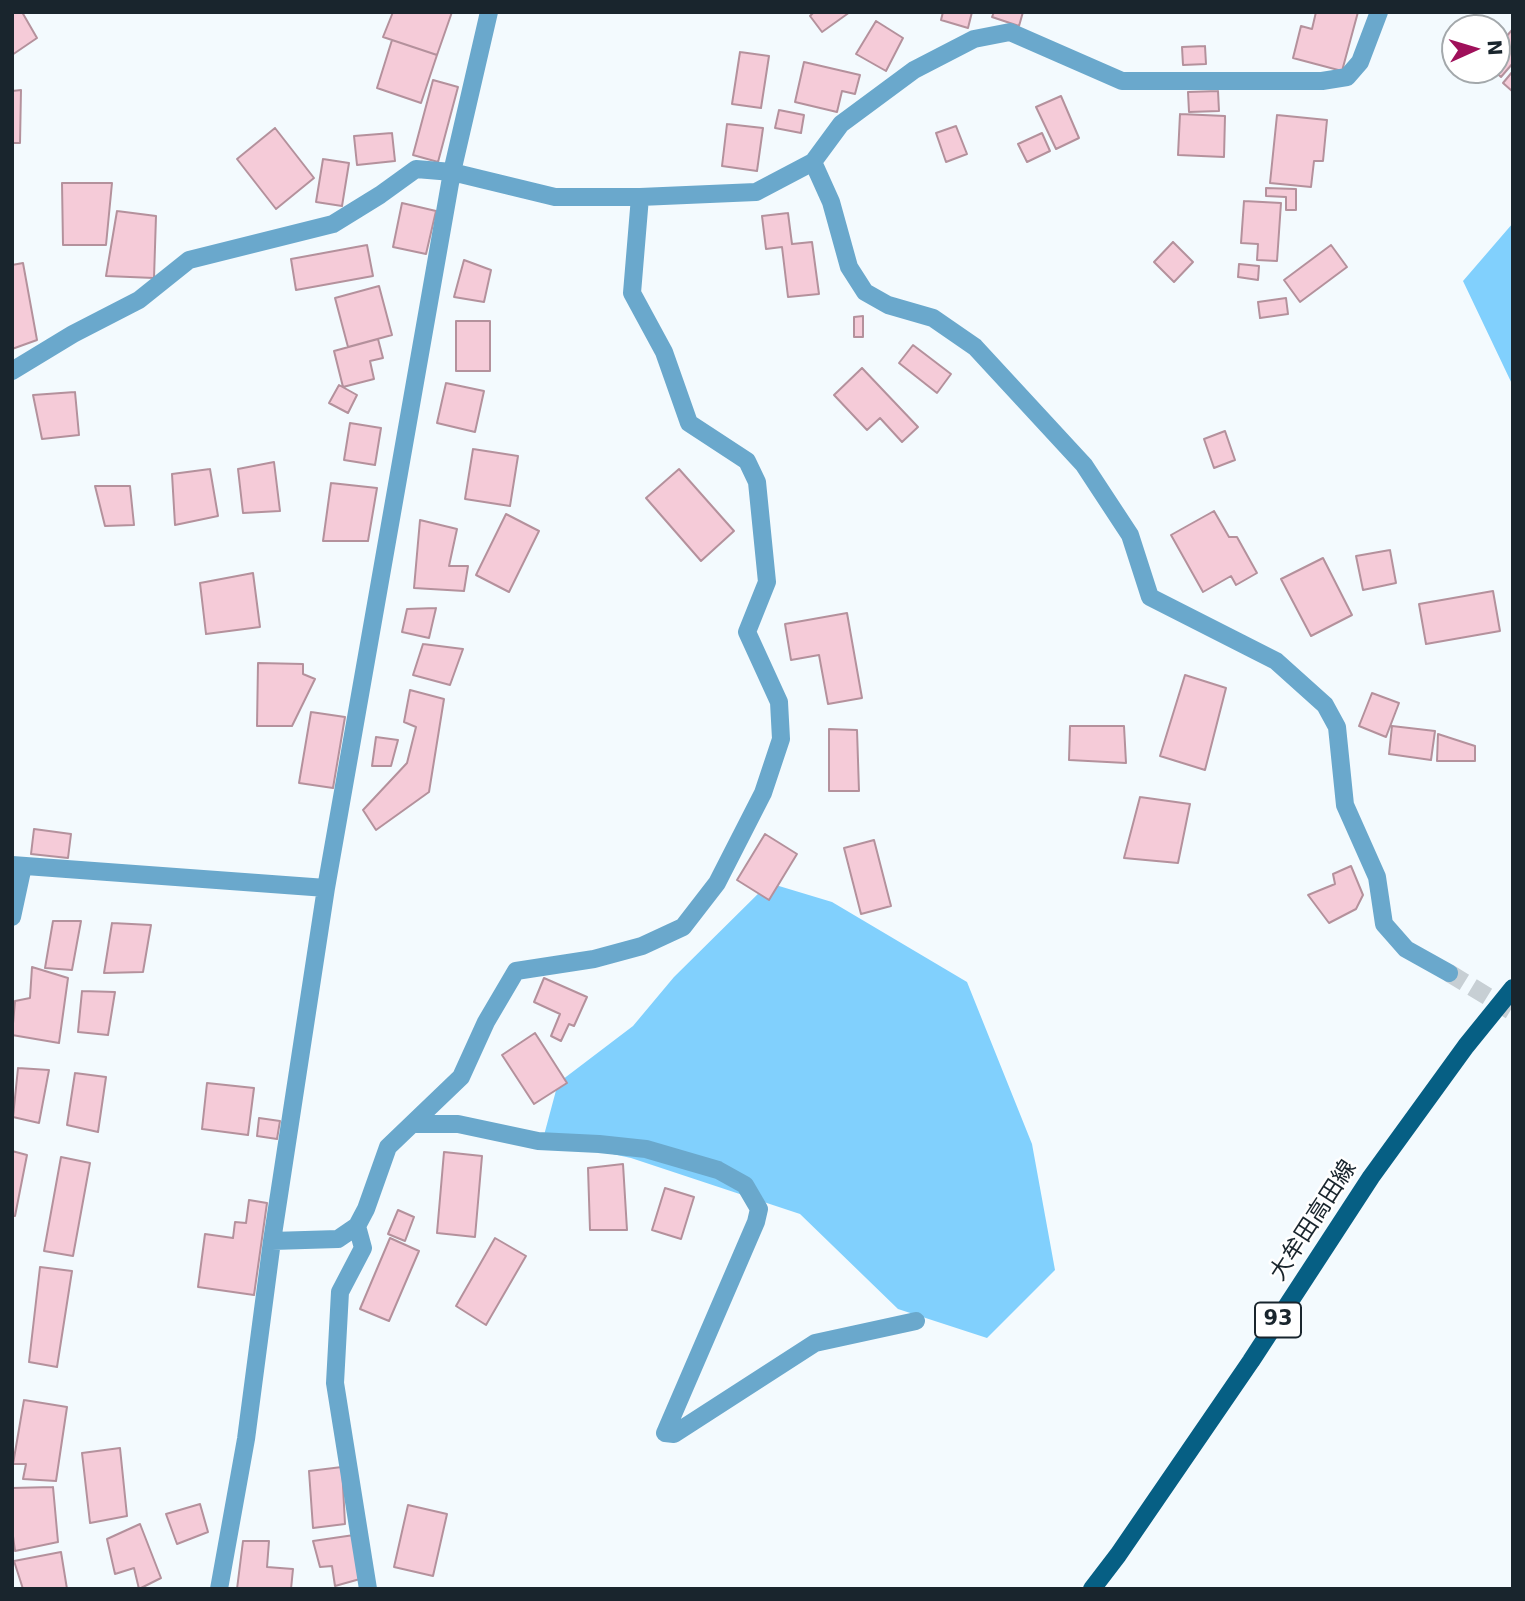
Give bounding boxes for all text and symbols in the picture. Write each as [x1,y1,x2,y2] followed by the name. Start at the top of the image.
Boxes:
[1441,14,1511,84] north arrow
[1483,39,1506,56] text: N
[1265,1156,1363,1286] street label: 大牟田高田線
[1255,1302,1301,1338] road number: 93

